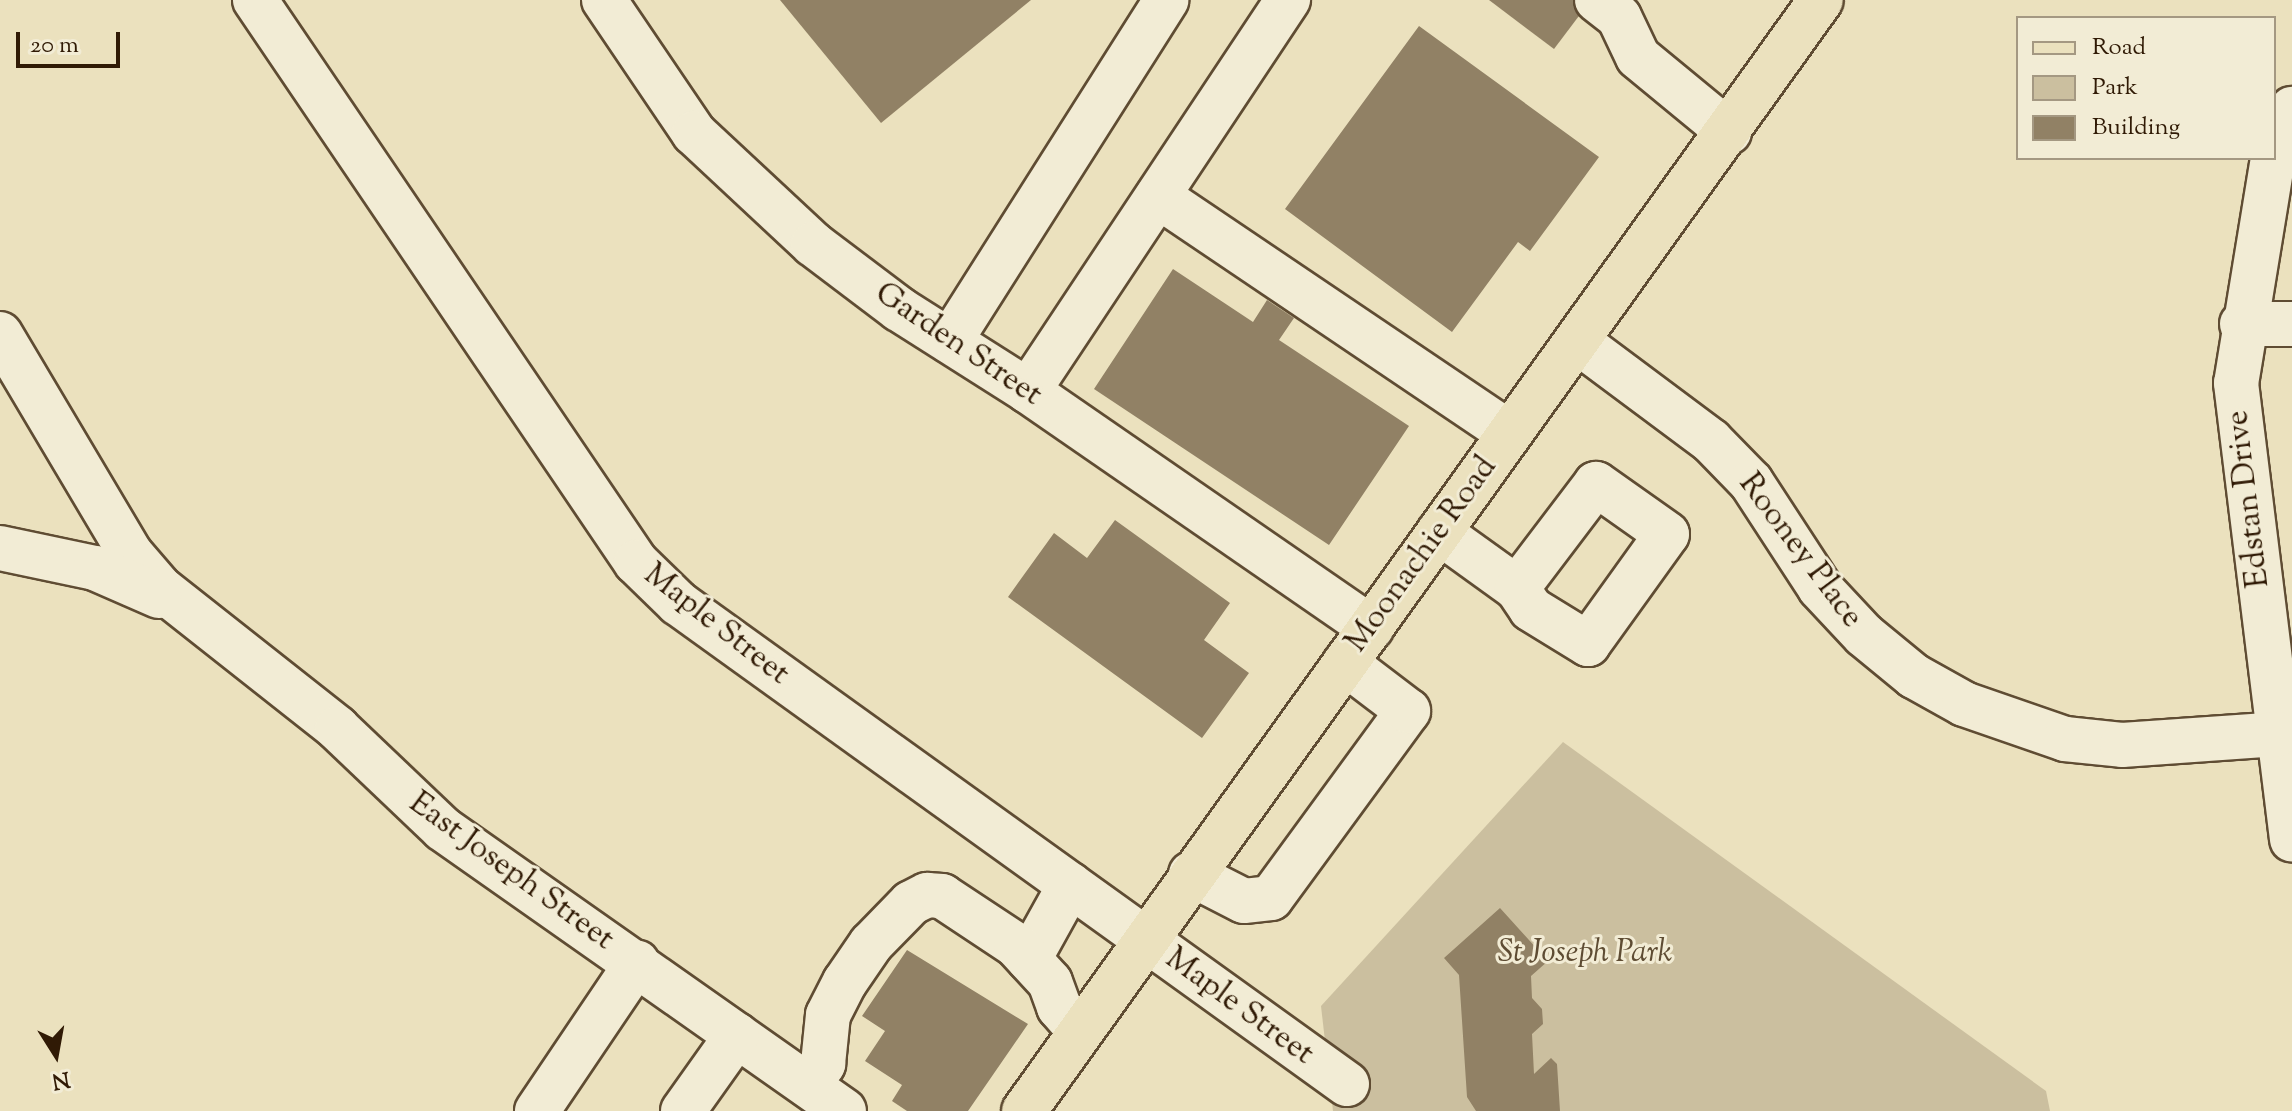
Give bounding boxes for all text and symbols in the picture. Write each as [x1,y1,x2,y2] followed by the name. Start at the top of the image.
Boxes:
[20,16,124,66] scale bar
[2016,16,2276,160] legend
[30,29,79,63] text: 20 m
[2092,31,2146,65] text: Road
[2092,71,2138,105] text: Park
[2092,111,2180,145] text: Building
[867,275,1049,415] street label: Garden Street
[2219,408,2279,590] street label: Edstan Drive
[1338,450,1506,660] street label: Moonachie Road
[1729,466,1871,636] street label: Rooney Place
[635,556,797,694] street label: Maple Street
[401,785,621,959] street label: East Joseph Street
[1498,934,1672,972] park label: St Joseph Park
[1157,940,1321,1074] street label: Maple Street
[16,1015,96,1095] north arrow
[49,1061,72,1096] text: N

